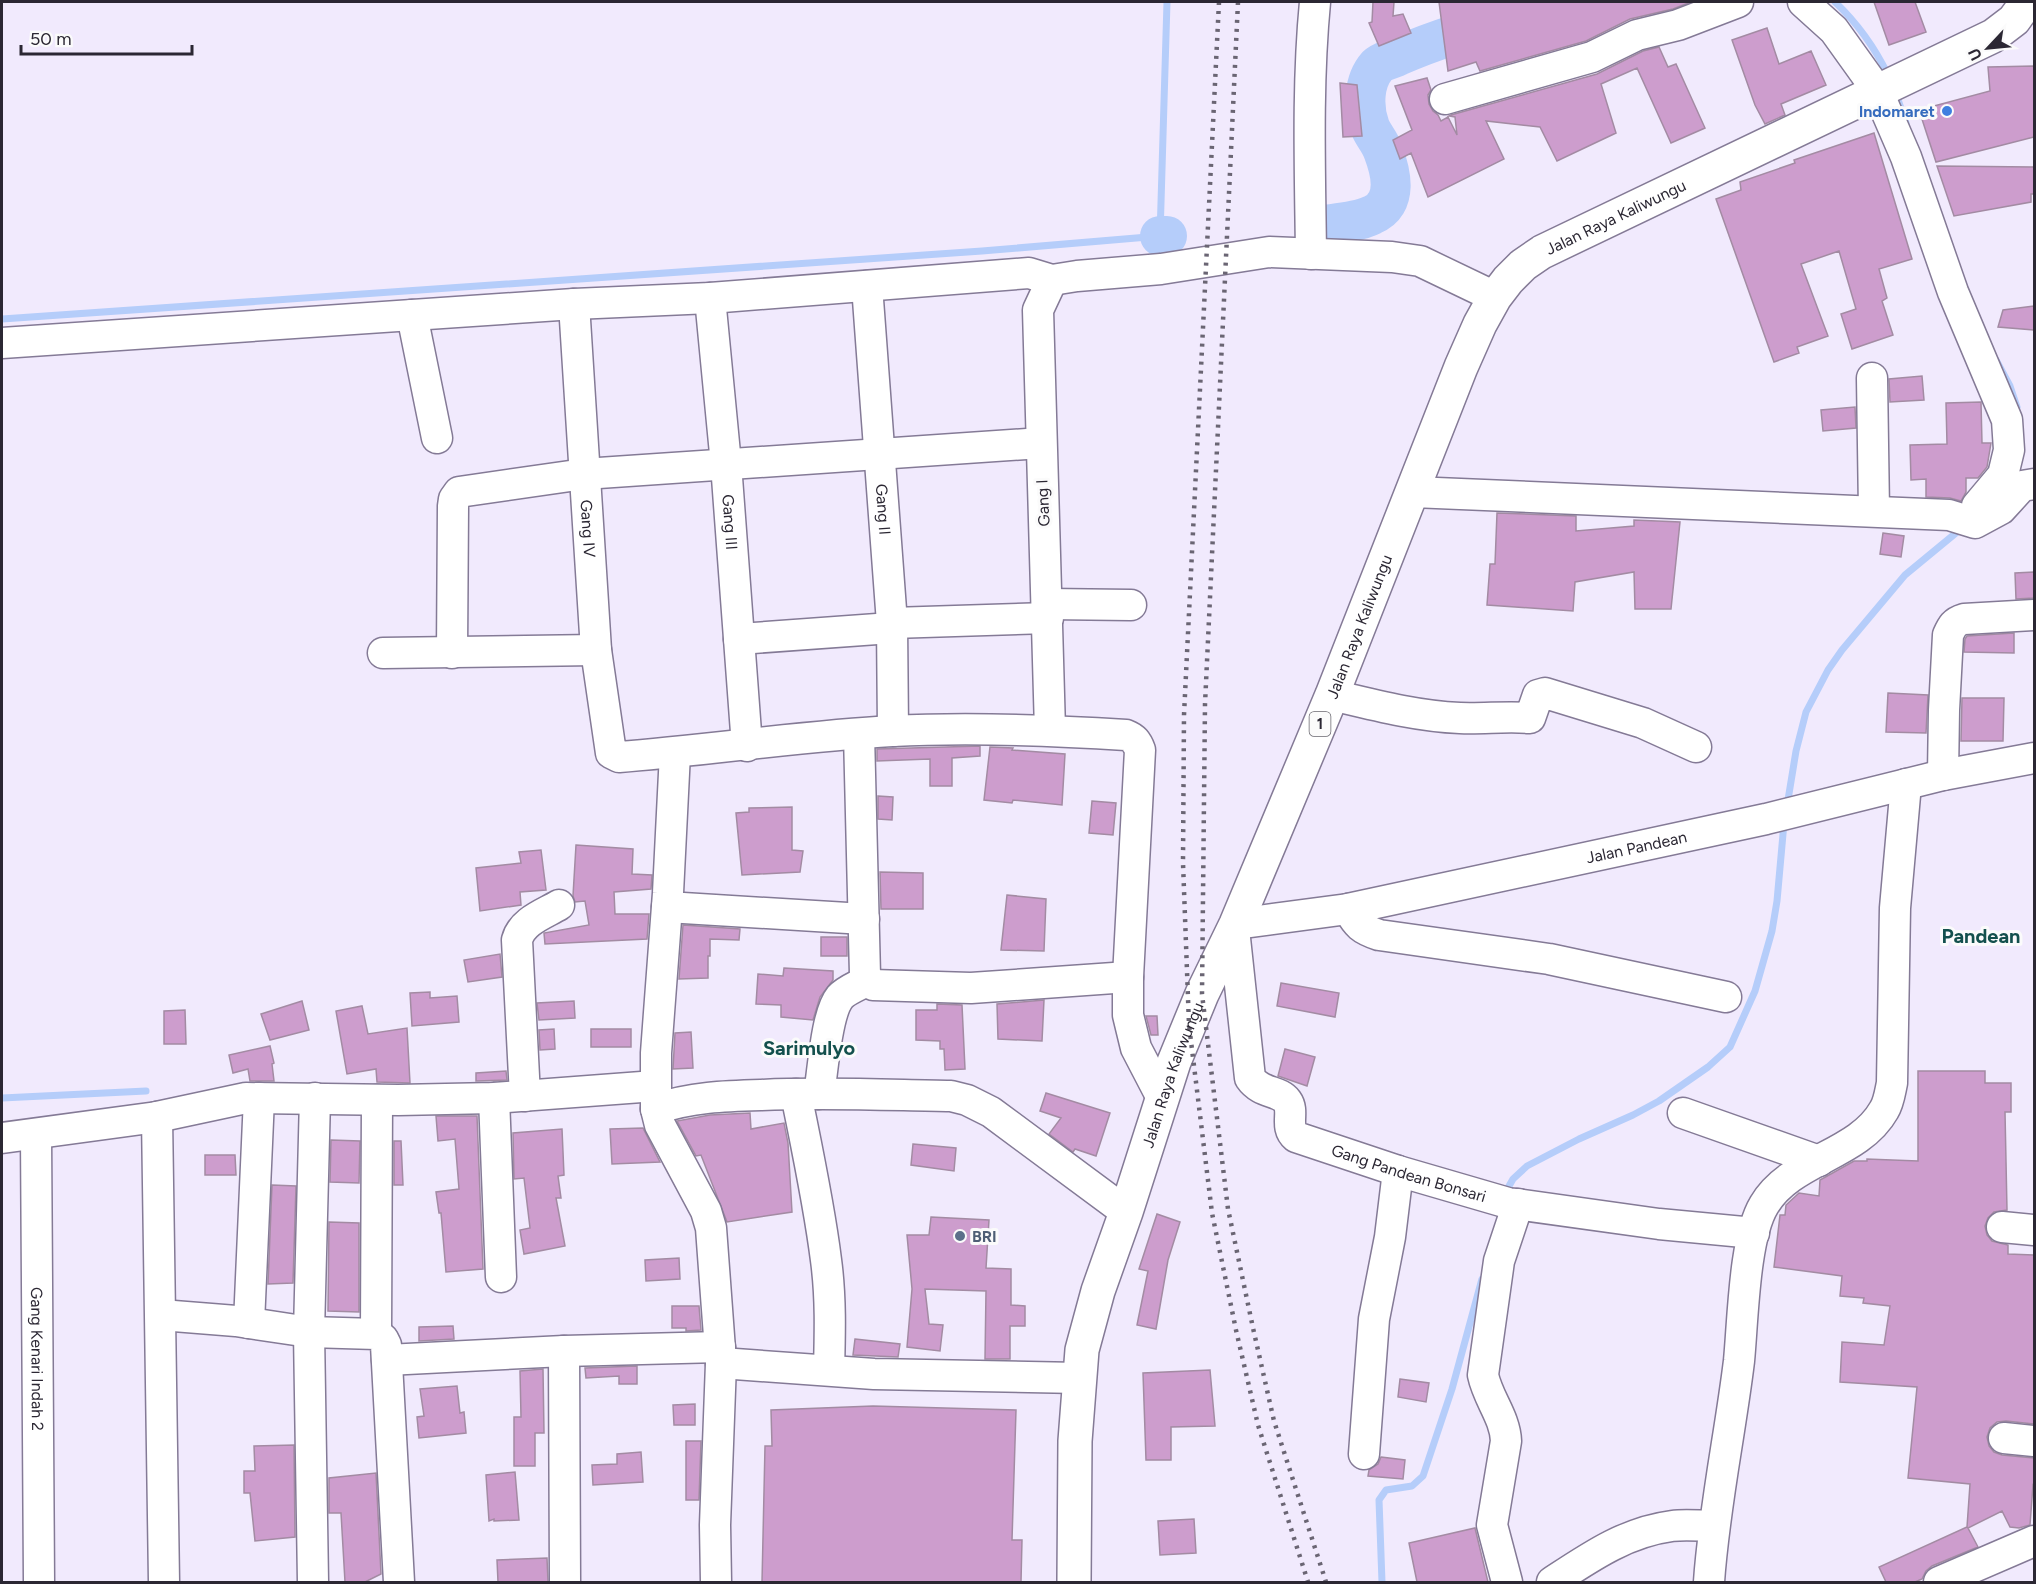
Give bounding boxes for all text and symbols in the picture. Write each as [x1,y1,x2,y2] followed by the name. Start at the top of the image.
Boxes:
[21,18,192,56] scale bar
[1958,18,2018,78] north arrow
[30,28,72,50] text: 50 m
[1964,45,1986,64] text: U
[1859,102,1935,121] place label: Indomaret
[1940,104,1954,118] marker: Indomaret
[1542,175,1689,258] street label: Jalan Raya Kaliwungu
[1032,479,1054,527] street label: Gang I
[872,483,895,536] street label: Gang II
[719,494,742,551] street label: Gang III
[577,499,600,558] street label: Gang IV
[1322,552,1396,701] street label: Jalan Raya Kaliwungu
[1310,712,1330,736] road number: 1
[1584,827,1689,867] street label: Jalan Pandean
[1942,924,2020,948] district label: Pandean
[1138,999,1207,1150] street label: Jalan Raya Kaliwungu
[763,1036,855,1060] district label: Sarimulyo
[1329,1140,1488,1206] street label: Gang Pandean Bonsari
[972,1227,997,1246] place label: BRI
[953,1229,967,1243] marker: BRI
[28,1287,47,1431] street label: Gang Kenari Indah 2

